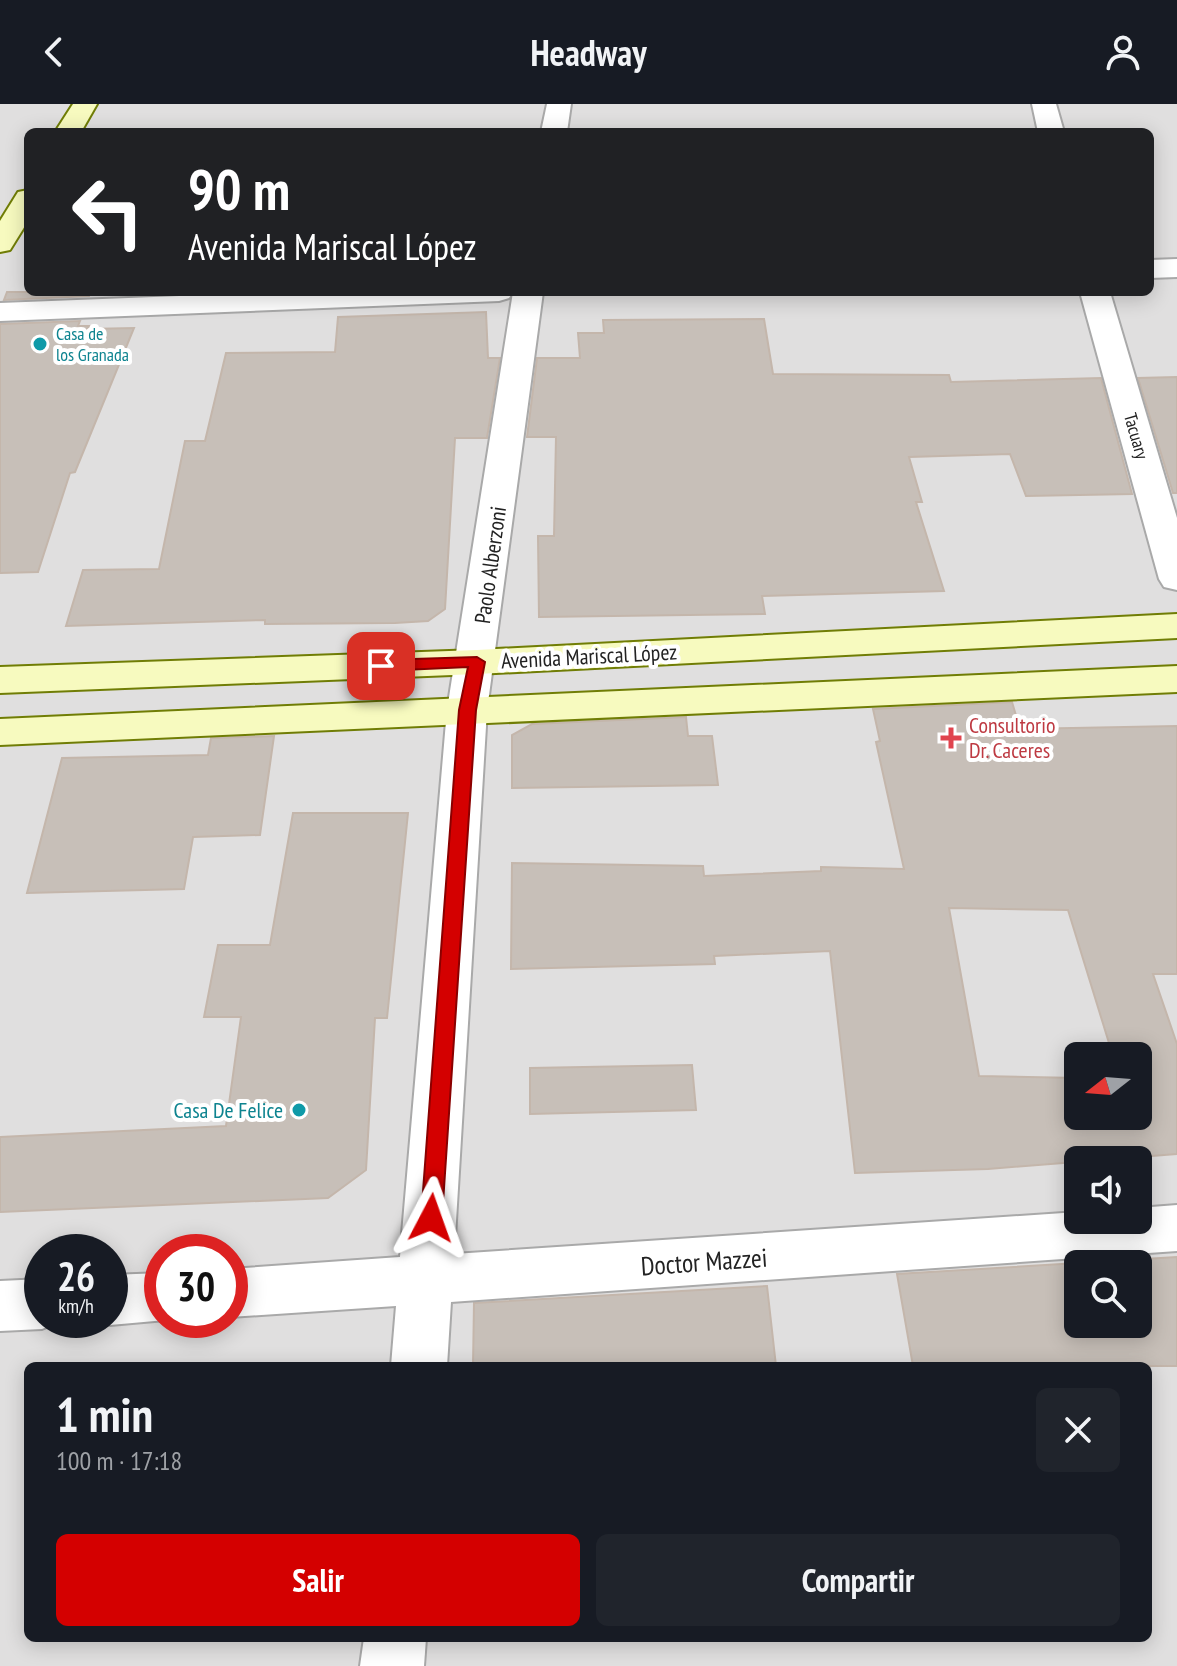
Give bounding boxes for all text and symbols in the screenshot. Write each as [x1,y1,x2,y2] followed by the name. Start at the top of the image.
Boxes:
[530,29,647,76] text: Headway
[32,30,76,74] icon: back
[1101,30,1145,74] icon: person
[188,153,290,225] text: 90 m
[56,160,160,264] icon: left
[188,223,477,270] text: Avenida Mariscal López
[56,322,129,366] place label: Casa de los Granada
[31,335,49,353] marker: Casa de los Granada
[1119,410,1154,462] street label: Tacuary
[468,505,512,625] street label: Paolo Alberzoni
[347,632,415,700] pin
[500,637,678,675] street label: Avenida Mariscal López
[359,644,403,688] icon: arrive
[969,711,1055,764] place label: Consultorio Dr. Caceres
[940,727,962,749] marker: Consultorio Dr. Caceres
[1064,1042,1152,1130] north arrow
[1064,1042,1152,1338] map controls
[174,1096,283,1124] place label: Casa De Felice
[290,1101,308,1119] marker: Casa De Felice
[1064,1146,1152,1234] button: sound
[389,1176,473,1260] position arrow
[144,1234,248,1338] speed limit sign: 30
[640,1241,768,1282] street label: Doctor Mazzei
[57,1250,95,1302] text: 26
[1064,1250,1152,1338] button: search
[58,1293,94,1319] text: km/h
[56,1383,153,1445] text: 1 min
[1036,1388,1120,1472] button: close
[56,1444,182,1477] text: 100 m · 17:18
[56,1534,580,1626] button: Salir
[596,1534,1120,1626] button: Compartir

